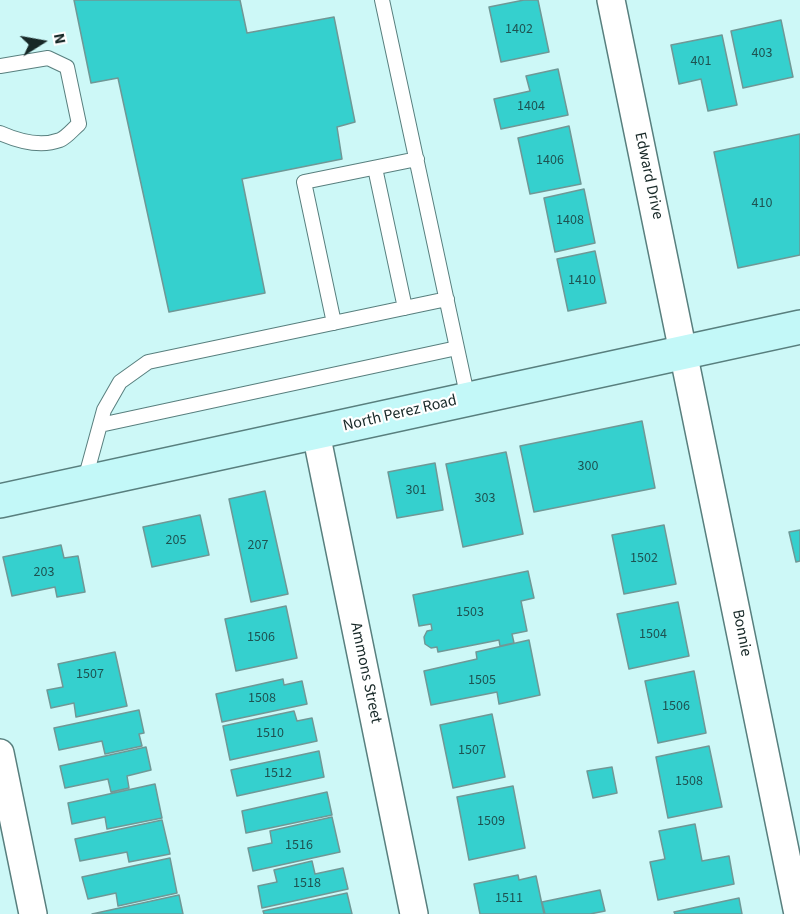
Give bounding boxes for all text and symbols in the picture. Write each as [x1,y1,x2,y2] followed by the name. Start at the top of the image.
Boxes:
[12,12,72,72] north arrow
[505,22,533,38] house number: 1402
[48,31,71,46] text: N
[752,46,772,62] house number: 403
[691,54,711,70] house number: 401
[517,99,545,115] house number: 1404
[629,131,667,221] street label: Edward Drive
[536,153,564,169] house number: 1406
[752,196,772,212] house number: 410
[556,213,584,229] house number: 1408
[568,273,596,289] house number: 1410
[341,392,459,436] street label: North Perez Road
[578,459,598,475] house number: 300
[406,483,426,499] house number: 301
[475,491,495,507] house number: 303
[166,533,186,549] house number: 205
[248,538,268,554] house number: 207
[630,551,658,567] house number: 1502
[34,565,54,581] house number: 203
[456,605,484,621] house number: 1503
[727,608,755,658] street label: Bonnie
[345,621,385,725] street label: Ammons Street
[639,627,667,643] house number: 1504
[247,630,275,646] house number: 1506
[76,667,104,683] house number: 1507
[468,673,496,689] house number: 1505
[248,691,276,707] house number: 1508
[662,699,690,715] house number: 1506
[256,726,284,742] house number: 1510
[458,743,486,759] house number: 1507
[264,766,292,782] house number: 1512
[675,774,703,790] house number: 1508
[477,814,505,830] house number: 1509
[285,838,313,854] house number: 1516
[293,876,321,892] house number: 1518
[495,891,523,907] house number: 1511

